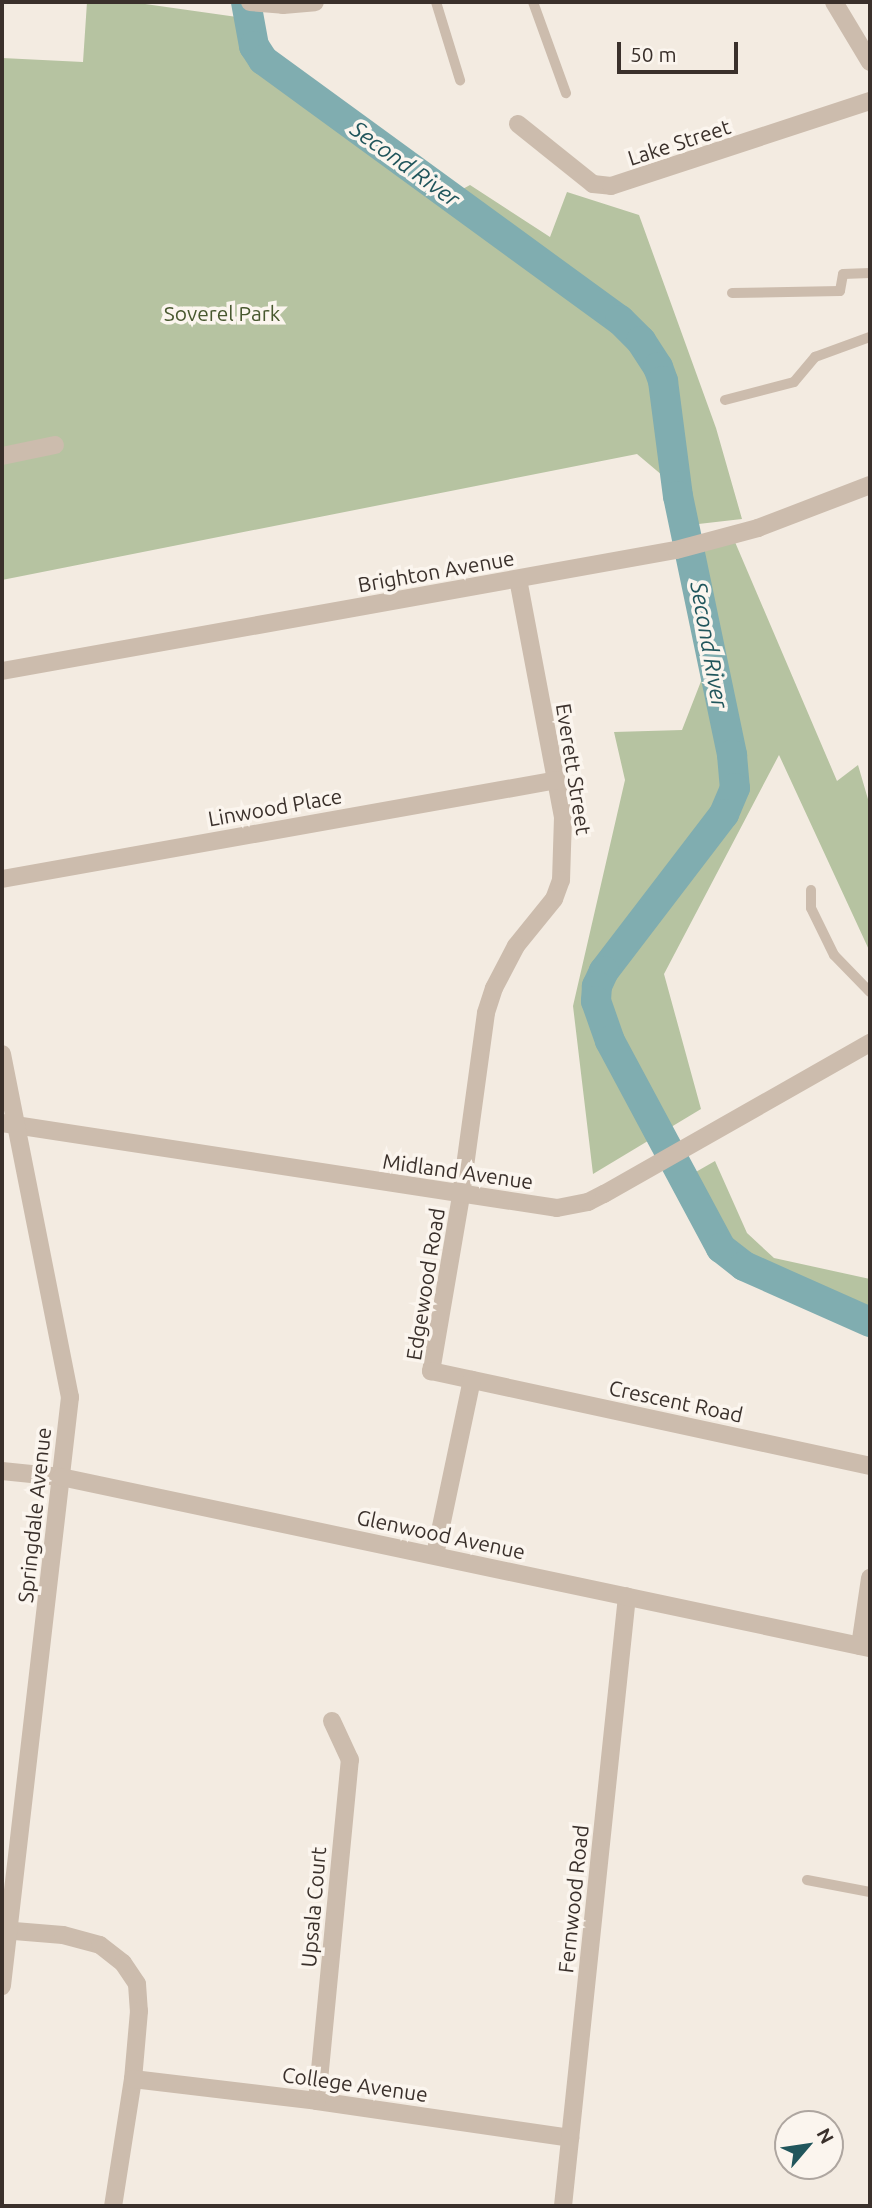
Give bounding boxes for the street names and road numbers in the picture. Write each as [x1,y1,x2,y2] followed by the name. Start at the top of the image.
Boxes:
[624,114,734,170] street label: Lake Street
[356,545,516,597] street label: Brighton Avenue
[551,701,597,837] street label: Everett Street
[206,783,344,831] street label: Linwood Place
[381,1148,535,1194] street label: Midland Avenue
[401,1206,449,1362] street label: Edgewood Road
[607,1375,745,1427] street label: Crescent Road
[12,1426,56,1604] street label: Springdale Avenue
[354,1504,528,1564] street label: Glenwood Avenue
[553,1824,593,1974] street label: Fernwood Road
[295,1846,331,1968] street label: Upsala Court
[280,2061,430,2107] street label: College Avenue

